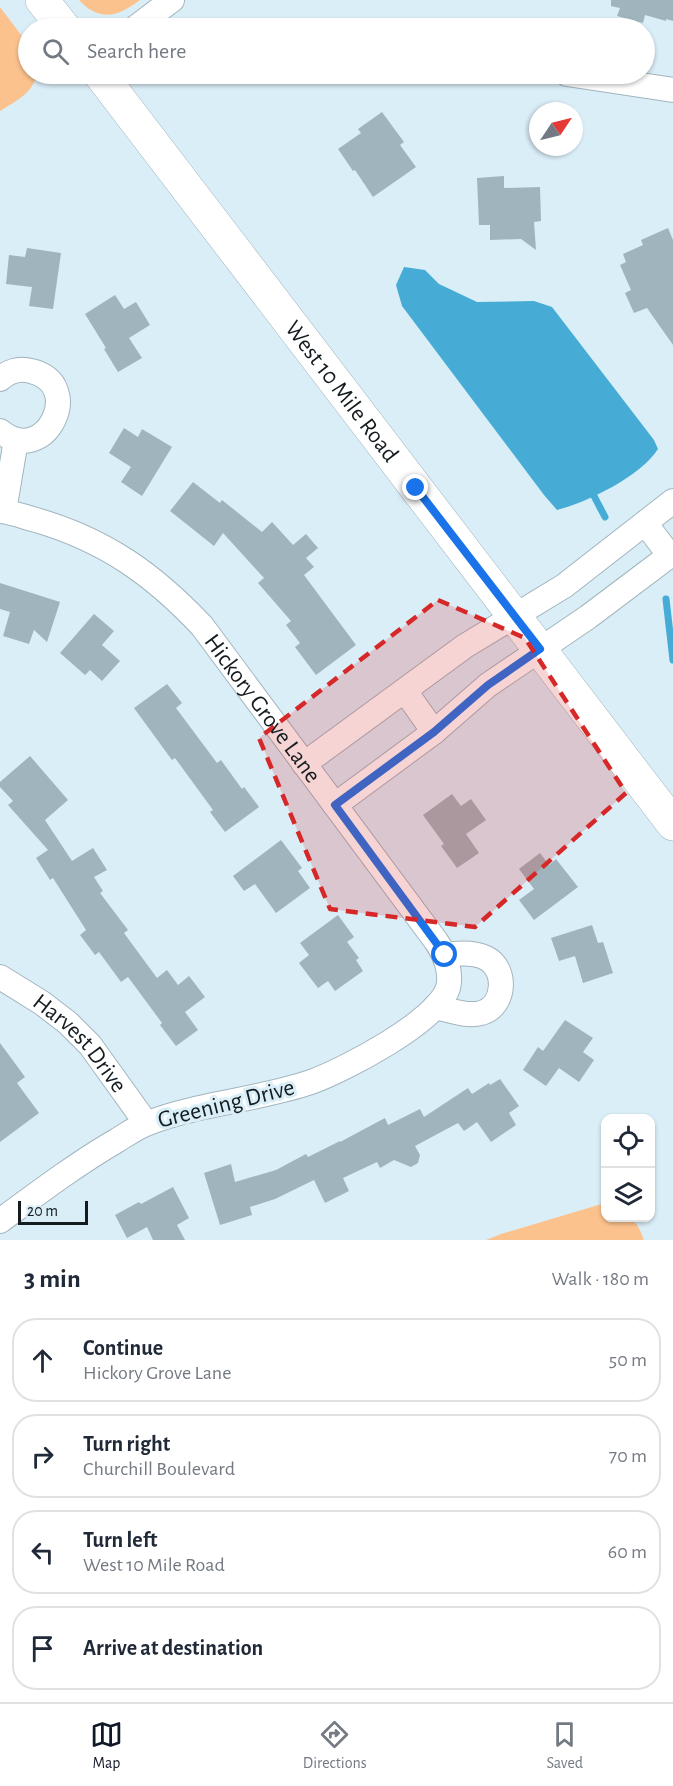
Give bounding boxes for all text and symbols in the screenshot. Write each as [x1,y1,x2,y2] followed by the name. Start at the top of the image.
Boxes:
[18,18,655,84] search box
[39,35,72,68] icon: search
[87,40,186,62] text: Search here
[529,102,583,156] north arrow
[280,317,403,467] street label: West 10 Mile Road
[402,474,428,500] route end
[199,630,325,787] street label: Hickory Grove Lane
[431,941,457,967] route start
[28,990,131,1097] street label: Harvest Drive
[155,1075,297,1133] street label: Greening Drive
[601,1114,655,1222] map controls
[601,1114,655,1168] button: locate
[601,1168,655,1222] button: layers
[18,1198,88,1226] scale bar
[27,1203,58,1219] text: 20 m
[24,1266,81,1292] text: 3 min
[552,1269,649,1289] text: Walk · 180 m
[83,1337,163,1359] text: Continue
[26,1344,59,1377] icon: ahead
[609,1350,647,1370] text: 50 m
[83,1363,231,1383] text: Hickory Grove Lane
[83,1433,170,1455] text: Turn right
[26,1440,59,1473] icon: right
[609,1446,647,1466] text: 70 m
[83,1459,235,1479] text: Churchill Boulevard
[83,1529,157,1551] text: Turn left
[26,1536,59,1569] icon: left
[608,1542,647,1562] text: 60 m
[83,1555,225,1575] text: West 10 Mile Road
[26,1632,59,1665] icon: arrive
[83,1637,263,1659] text: Arrive at destination
[90,1718,123,1773] tab: Map
[303,1718,367,1773] tab: Directions
[546,1718,583,1773] tab: Saved

